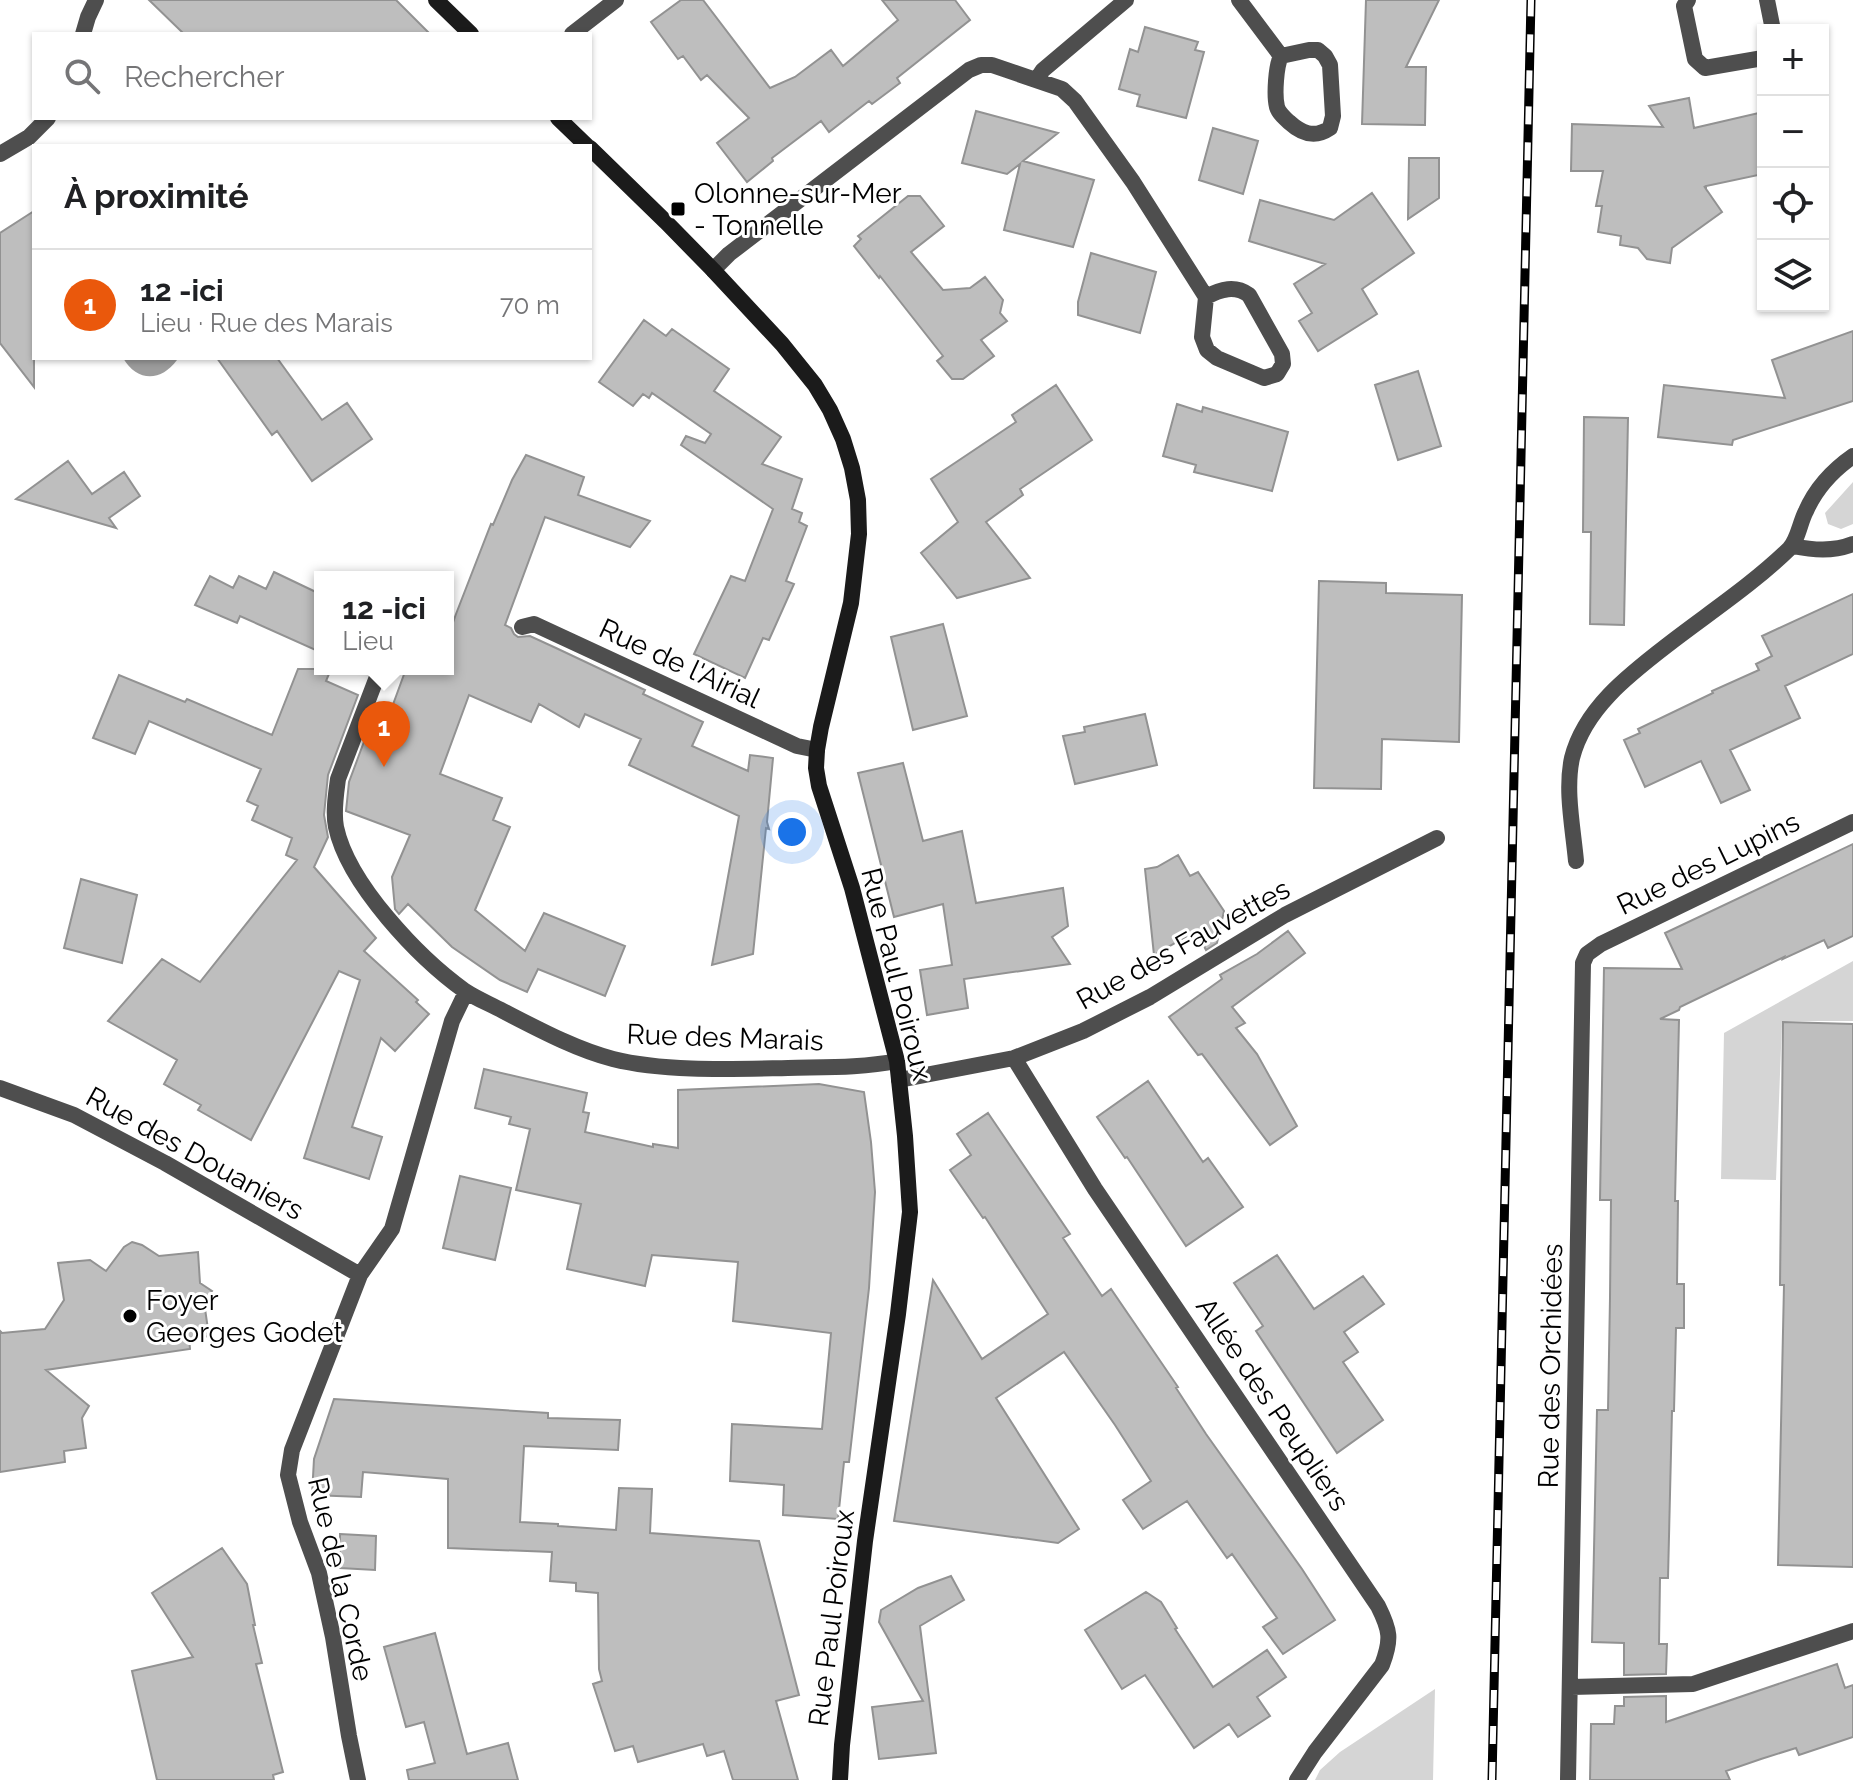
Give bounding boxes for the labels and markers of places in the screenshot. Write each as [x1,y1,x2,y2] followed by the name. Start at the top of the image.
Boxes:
[694,177,902,242] place label: Olonne-sur-Mer - Tonnelle
[669,200,687,218] marker: Olonne-sur-Mer - Tonnelle
[358,701,410,767] pin: 1
[146,1284,343,1349] place label: Foyer Georges Godet
[121,1307,139,1325] marker: Foyer Georges Godet

